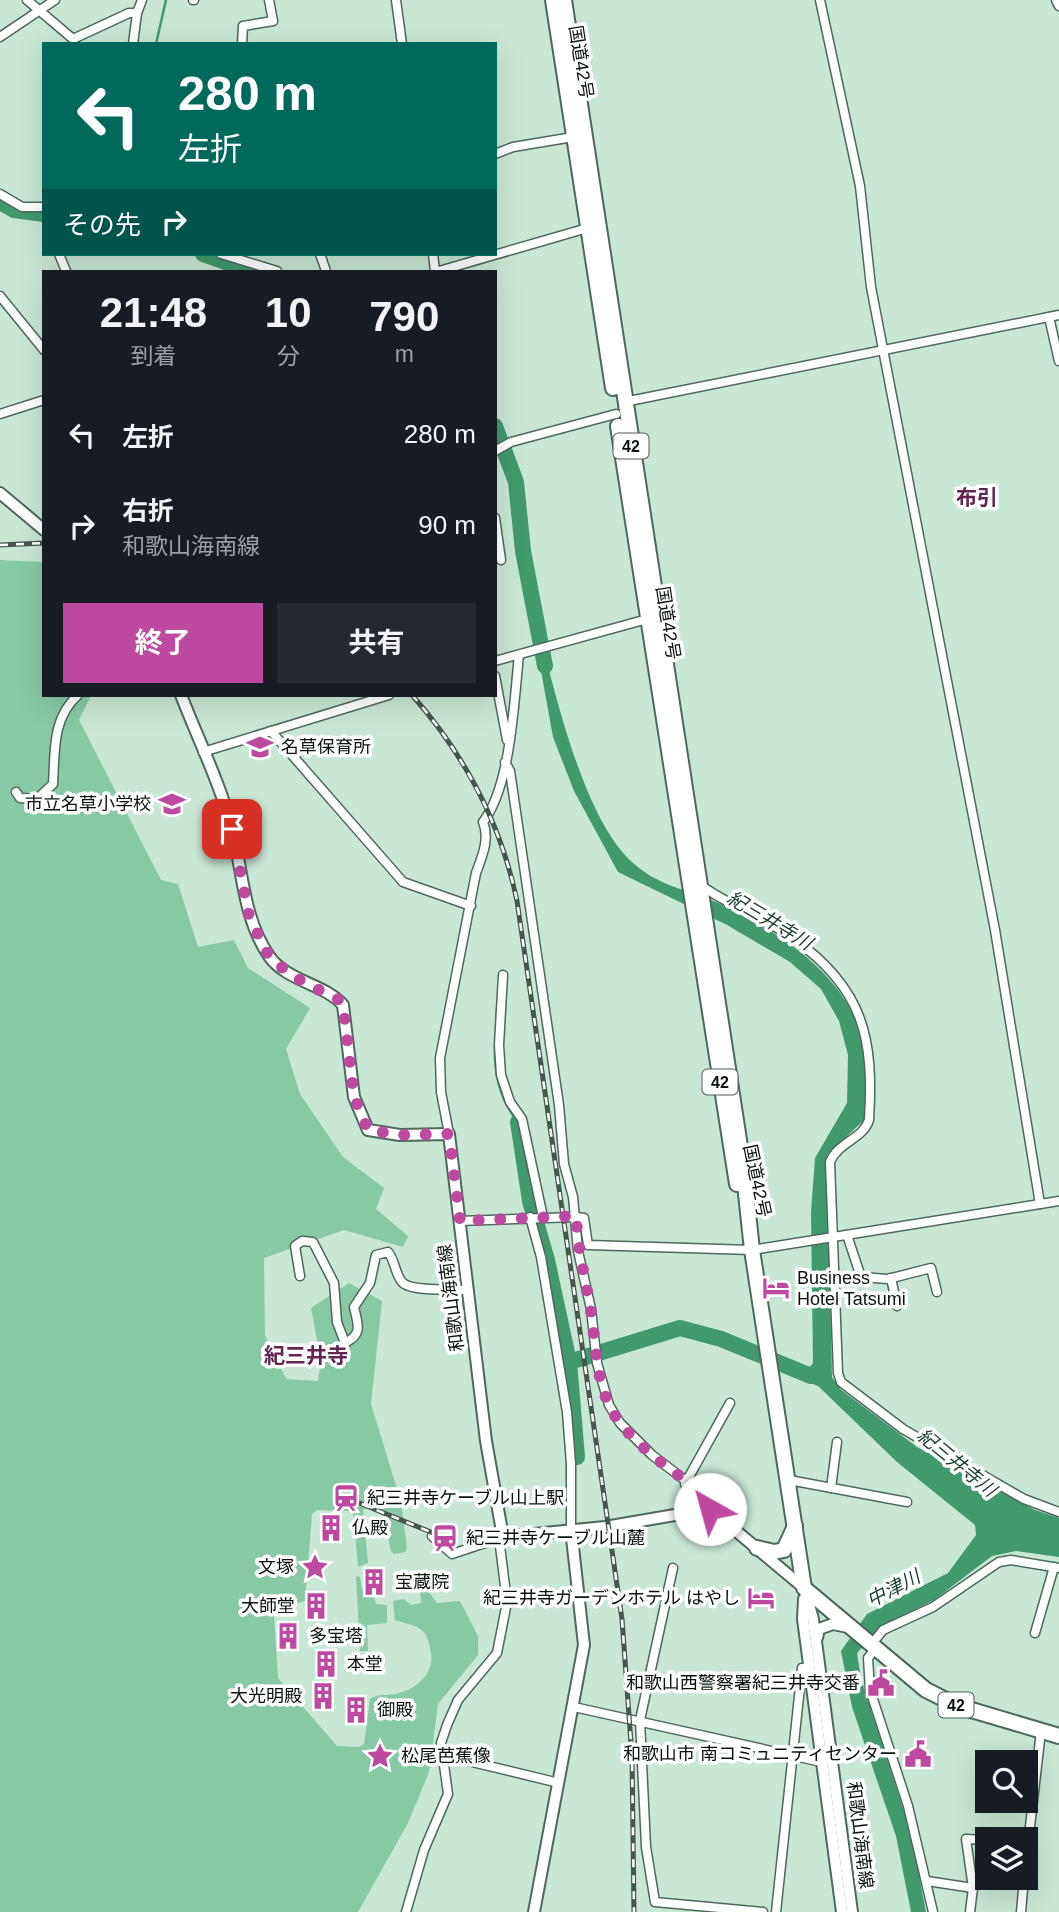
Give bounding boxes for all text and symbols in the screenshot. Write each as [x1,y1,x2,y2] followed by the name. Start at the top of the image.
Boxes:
[565,24,597,100] street label: 国道42号
[178,66,317,120] text: 280 m
[63,70,154,161] icon: left
[178,131,242,167] text: 左折
[155,203,193,241] icon: right
[63,210,141,240] text: その先
[100,289,207,336] text: 21:48
[265,289,312,336] text: 10
[369,293,439,340] text: 790
[395,341,414,367] text: m
[130,343,176,369] text: 到着
[277,343,300,369] text: 分
[63,416,101,454] icon: left
[404,419,476,449] text: 280 m
[122,422,174,452] text: 左折
[614,434,648,458] road number: 42
[956,486,998,509] district label: 布引
[122,496,174,526] text: 右折
[63,507,101,545] icon: right
[418,510,476,540] text: 90 m
[122,533,260,559] text: 和歌山海南線
[652,585,684,661] street label: 国道42号
[63,603,263,683] button: 終了
[277,603,476,683] button: 共有
[245,732,275,762] school or university icon: 名草保育所
[281,737,371,757] place label: 名草保育所
[157,789,187,819] school or university icon: 市立名草小学校
[25,794,151,814] place label: 市立名草小学校
[202,799,262,859] pin
[213,810,251,848] icon: arrive
[724,887,818,955] water label: 紀三井寺川
[702,1070,738,1094] road number: 42
[740,1143,774,1219] street label: 国道42号
[434,1243,468,1353] street label: 和歌山海南線
[797,1268,906,1309] place label: Business Hotel Tatsumi
[761,1273,791,1303] hotel icon: Business Hotel Tatsumi
[264,1344,348,1367] district label: 紀三井寺
[913,1424,1002,1502] water label: 紀三井寺川
[673,1472,747,1546] position arrow
[331,1483,361,1513] station icon: 紀三井寺ケーブル山上駅
[367,1488,564,1508] place label: 紀三井寺ケーブル山上駅
[316,1513,346,1543] building icon: 仏殿
[352,1518,388,1538] place label: 仏殿
[430,1523,460,1553] station icon: 紀三井寺ケーブル山麓
[466,1528,645,1548] place label: 紀三井寺ケーブル山麓
[300,1552,330,1582] place icon: 文塚
[258,1557,294,1577] place label: 文塚
[863,1565,925,1611] water label: 中津川
[359,1567,389,1597] building icon: 宝蔵院
[395,1572,449,1592] place label: 宝蔵院
[746,1583,776,1613] hotel icon: 紀三井寺ガーデンホテル はやし
[483,1588,740,1608] place label: 紀三井寺ガーデンホテル はやし
[301,1591,331,1621] building icon: 大師堂
[241,1596,295,1616] place label: 大師堂
[273,1621,303,1651] building icon: 多宝塔
[309,1626,363,1646] place label: 多宝塔
[311,1649,341,1679] building icon: 本堂
[347,1654,383,1674] place label: 本堂
[866,1668,896,1698] public building icon: 和歌山西警察署紀三井寺交番
[626,1673,860,1693] place label: 和歌山西警察署紀三井寺交番
[308,1681,338,1711] building icon: 大光明殿
[230,1686,302,1706] place label: 大光明殿
[939,1693,974,1718] road number: 42
[341,1695,371,1725] building icon: 御殿
[377,1700,413,1720] place label: 御殿
[903,1739,933,1769] public building icon: 和歌山市 南コミュニティセンター
[365,1741,395,1771] place icon: 松尾芭蕉像
[623,1744,897,1764] place label: 和歌山市 南コミュニティセンター
[401,1746,491,1766] place label: 松尾芭蕉像
[975,1750,1038,1890] map controls
[975,1750,1038,1813] button: search
[843,1780,877,1890] street label: 和歌山海南線
[975,1827,1038,1890] button: layers

